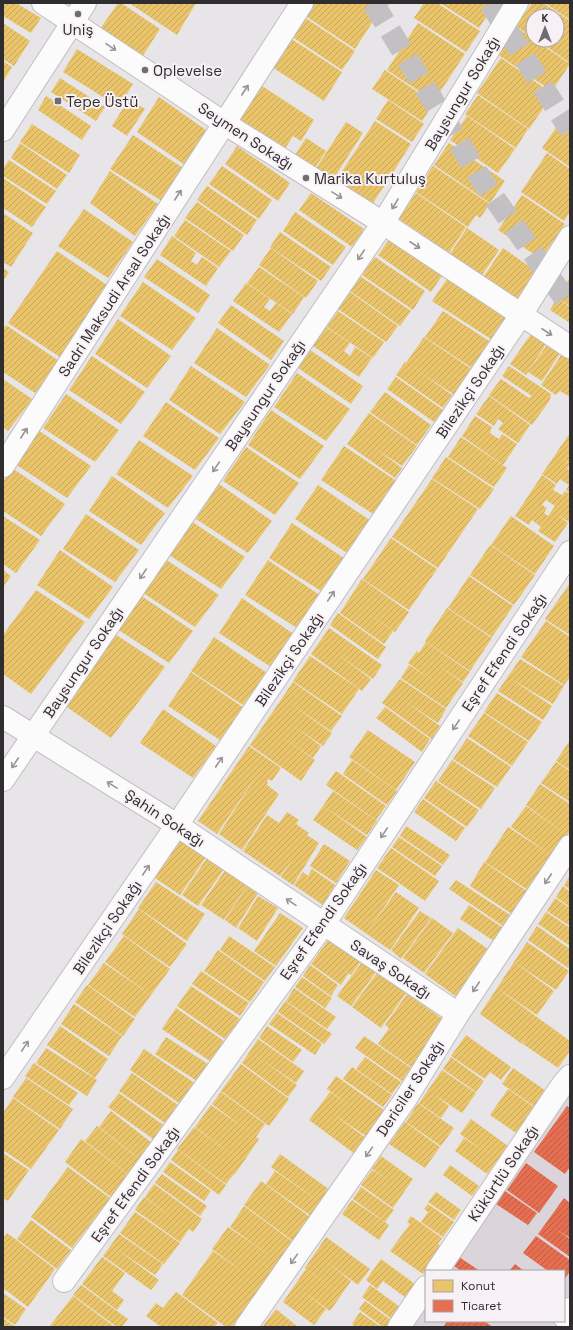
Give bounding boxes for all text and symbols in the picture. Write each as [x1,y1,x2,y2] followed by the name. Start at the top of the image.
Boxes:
[525,8,565,48] north arrow
[73,9,83,19] marker: Uniş
[542,11,549,25] text: K
[63,20,93,39] place label: Uniş
[420,32,504,154] street label: Baysungur Sokağı
[105,43,116,51] one-way arrow
[153,61,222,80] place label: Oplevelse
[140,65,150,75] marker: Oplevelse
[241,85,250,96] one-way arrow
[66,92,138,111] place label: Tepe Üstü
[53,96,63,106] marker: Tepe Üstü
[195,98,297,174] street label: Seymen Sokağı
[314,169,426,188] place label: Marika Kurtuluş
[301,173,311,183] marker: Marika Kurtuluş
[174,189,182,200] one-way arrow
[331,191,343,199] one-way arrow
[390,198,398,210] one-way arrow
[54,210,174,380] street label: Sadri Maksudi Arsal Sokağı
[409,241,420,249] one-way arrow
[357,250,365,261] one-way arrow
[541,328,553,336] one-way arrow
[221,336,309,454] street label: Baysungur Sokağı
[431,340,509,442] street label: Bilezikçi Sokağı
[20,428,28,439] one-way arrow
[212,461,220,472] one-way arrow
[139,568,147,579] one-way arrow
[457,589,551,715] street label: Eşref Efendi Sokağı
[327,591,335,602] one-way arrow
[39,603,127,721] street label: Baysungur Sokağı
[250,608,328,710] street label: Bilezikçi Sokağı
[451,719,460,730] one-way arrow
[10,757,19,768] one-way arrow
[215,757,223,768] one-way arrow
[106,780,118,788] one-way arrow
[121,785,209,851] street label: Şahin Sokağı
[380,827,388,838] one-way arrow
[275,859,371,983] street label: Eşref Efendi Sokağı
[142,864,150,875] one-way arrow
[544,873,552,884] one-way arrow
[68,876,146,978] street label: Bilezikçi Sokağı
[286,898,297,906] one-way arrow
[347,935,435,1003] street label: Savaş Sokağı
[472,981,480,992] one-way arrow
[372,1036,448,1140] street label: Dericiler Sokağı
[21,1041,29,1052] one-way arrow
[464,1121,542,1225] street label: Kükürtlü Sokağı
[87,1122,183,1246] street label: Eşref Efendi Sokağı
[365,1147,373,1158] one-way arrow
[290,1253,298,1264] one-way arrow
[425,1270,565,1322] legend
[461,1278,496,1294] text: Konut
[461,1298,502,1314] text: Ticaret

